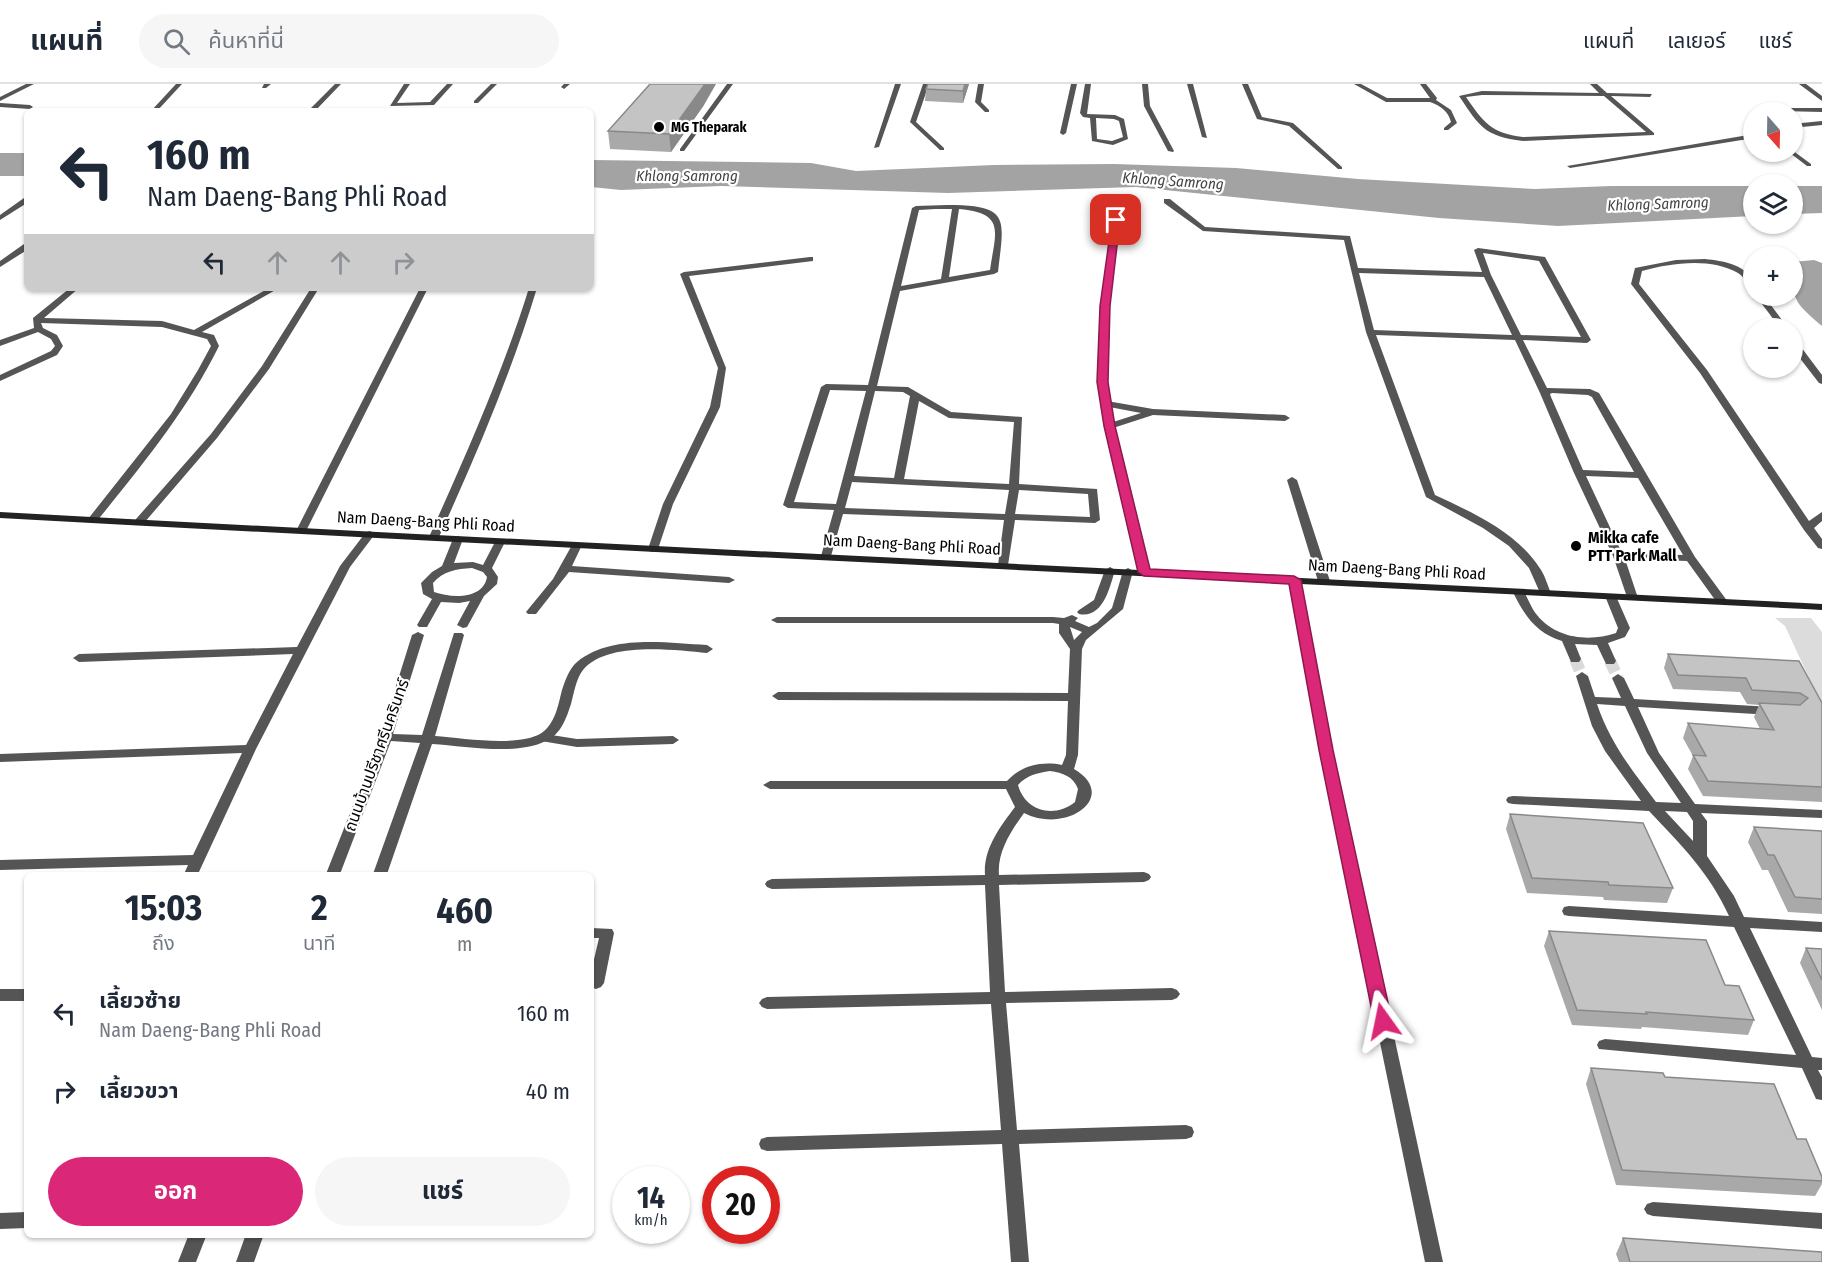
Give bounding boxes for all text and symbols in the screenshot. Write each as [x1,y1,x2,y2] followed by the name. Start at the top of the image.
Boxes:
[139,14,559,68] search box
[30,24,103,57] text: แผนที่
[160,25,193,58] icon: search
[208,27,284,54] text: ค้นหาที่นี่
[1583,28,1634,54] text: แผนที่
[1667,28,1726,54] text: เลเยอร์
[1759,28,1792,54] text: แชร์
[1743,102,1803,162] north arrow
[1743,102,1803,378] map controls
[671,119,748,136] place label: MG Theparak
[652,120,666,134] marker: MG Theparak
[147,130,250,180] text: 160 m
[48,132,126,210] icon: left
[636,167,738,185] water label: Khlong Samrong
[1122,168,1224,194] water label: Khlong Samrong
[1743,174,1803,234] button: layers
[147,181,448,213] text: Nam Daeng-Bang Phli Road
[1607,193,1709,215] water label: Khlong Samrong
[1090,194,1141,245] pin
[1099,203,1132,236] icon: arrive
[198,246,231,279] icon: left
[261,246,294,279] icon: ahead
[324,246,357,279] icon: ahead
[387,246,420,279] icon: right
[1743,246,1803,306] button: +
[1743,318,1803,378] button: −
[337,507,515,536] street label: Nam Daeng-Bang Phli Road
[1588,528,1677,565] place label: Mikka cafe PTT Park Mall
[823,530,1001,559] street label: Nam Daeng-Bang Phli Road
[1569,539,1583,553] marker: Mikka cafe PTT Park Mall
[1308,555,1486,584] street label: Nam Daeng-Bang Phli Road
[340,676,413,834] street label: ถนนบ้านปรีชาศรีนครินทร์
[125,886,202,930] text: 15:03
[311,886,328,930] text: 2
[436,889,493,933] text: 460
[152,931,175,955] text: ถึง
[303,931,336,955] text: นาที
[457,932,472,956] text: m
[99,987,181,1014] text: เลี้ยวซ้าย
[1351,989,1415,1053] position arrow
[48,997,81,1030] icon: left
[517,1000,570,1027] text: 160 m
[99,1018,322,1042] text: Nam Daeng-Bang Phli Road
[48,1075,81,1108] icon: right
[99,1077,179,1104] text: เลี้ยวขวา
[526,1078,570,1105] text: 40 m
[48,1157,303,1226] button: ออก
[315,1157,570,1226] button: แชร์
[702,1166,780,1244] speed limit sign: 20
[637,1180,665,1216] text: 14
[634,1211,668,1229] text: km/h

